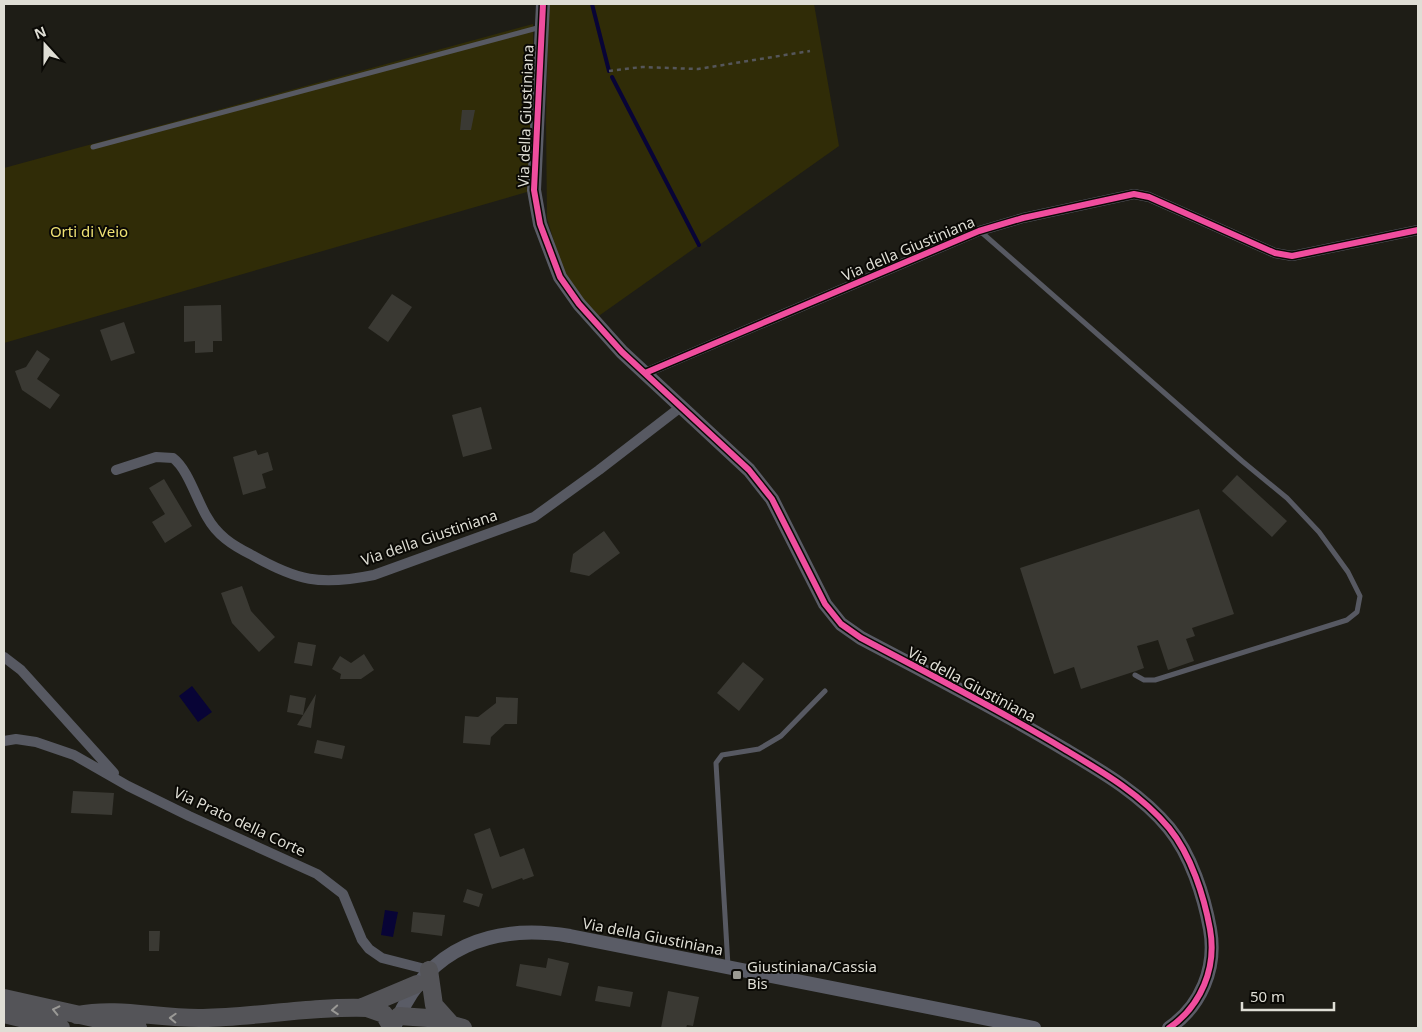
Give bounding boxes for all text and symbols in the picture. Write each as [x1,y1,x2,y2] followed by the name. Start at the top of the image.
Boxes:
[20,20,70,70] north arrow
[31,21,49,43] text: N
[513,44,537,188] street label: Via della Giustiniana
[838,211,978,285] street label: Via della Giustiniana
[50,221,128,241] park label: Orti di Veio
[358,504,500,570] street label: Via della Giustiniana
[904,642,1040,726] street label: Via della Giustiniana
[171,782,309,860] street label: Via Prato della Corte
[581,913,725,959] street label: Via della Giustiniana
[747,956,877,993] place label: Giustiniana/Cassia Bis
[731,969,743,981] marker: Giustiniana/Cassia Bis
[1242,980,1334,1012] scale bar
[1250,986,1285,1006] text: 50 m
[331,1004,339,1015] one-way arrow
[52,1005,61,1016] one-way arrow
[169,1012,177,1023] one-way arrow

